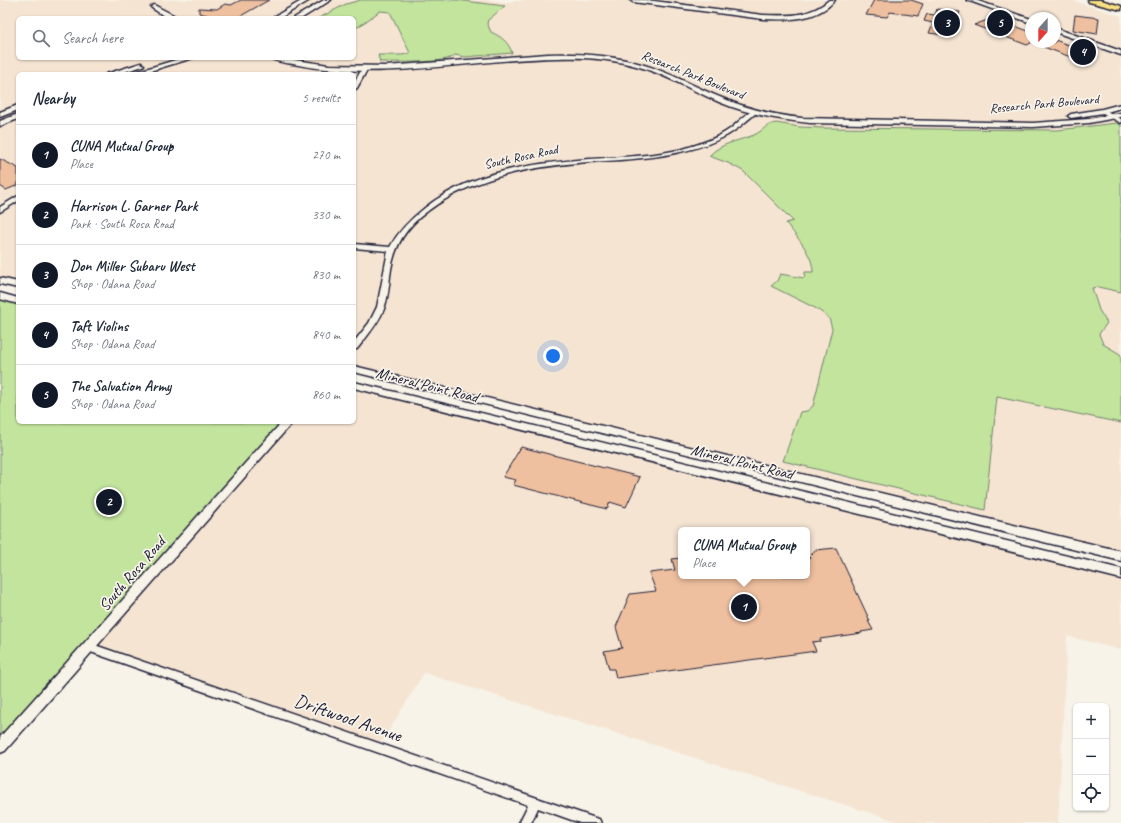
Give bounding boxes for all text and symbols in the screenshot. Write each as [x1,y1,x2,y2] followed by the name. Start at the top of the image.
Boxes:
[934,8,960,38] pin: 3
[987,8,1013,38] pin: 5
[1025,12,1061,48] north arrow
[16,16,356,60] search box
[30,27,52,49] icon: search
[62,29,123,48] text: Search here
[1070,37,1096,67] pin: 4
[639,47,748,104] street label: Research Park Boulevard
[32,88,75,109] text: Nearby
[302,90,340,106] text: 5 results
[989,91,1101,117] street label: Research Park Boulevard
[70,137,173,156] text: CUNA Mutual Group
[483,141,561,173] street label: South Rosa Road
[42,147,48,163] text: 1
[312,147,340,163] text: 270 m
[70,156,93,172] text: Place
[70,197,197,216] text: Harrison L. Garner Park
[42,207,48,223] text: 2
[312,207,340,223] text: 330 m
[70,216,174,232] text: Park · South Rosa Road
[70,257,194,276] text: Don Miller Subaru West
[42,267,48,283] text: 3
[312,267,340,283] text: 830 m
[70,276,155,292] text: Shop · Odana Road
[70,317,128,336] text: Taft Violins
[42,327,48,343] text: 4
[312,327,340,343] text: 840 m
[70,336,155,352] text: Shop · Odana Road
[543,346,563,366] your location
[374,363,483,408] street label: Mineral Point Road
[70,377,171,396] text: The Salvation Army
[42,387,48,403] text: 5
[312,387,340,403] text: 860 m
[70,396,155,412] text: Shop · Odana Road
[689,440,798,485] street label: Mineral Point Road
[96,487,122,517] pin: 2
[678,527,810,579] popup
[94,531,171,615] street label: South Rosa Road
[692,536,796,555] text: CUNA Mutual Group
[692,555,715,571] text: Place
[731,592,757,622] pin: 1
[291,688,406,748] street label: Driftwood Avenue
[1073,703,1109,811] map controls
[1073,703,1109,739] button: +
[1073,739,1109,775] button: −
[1073,775,1109,811] button: locate

